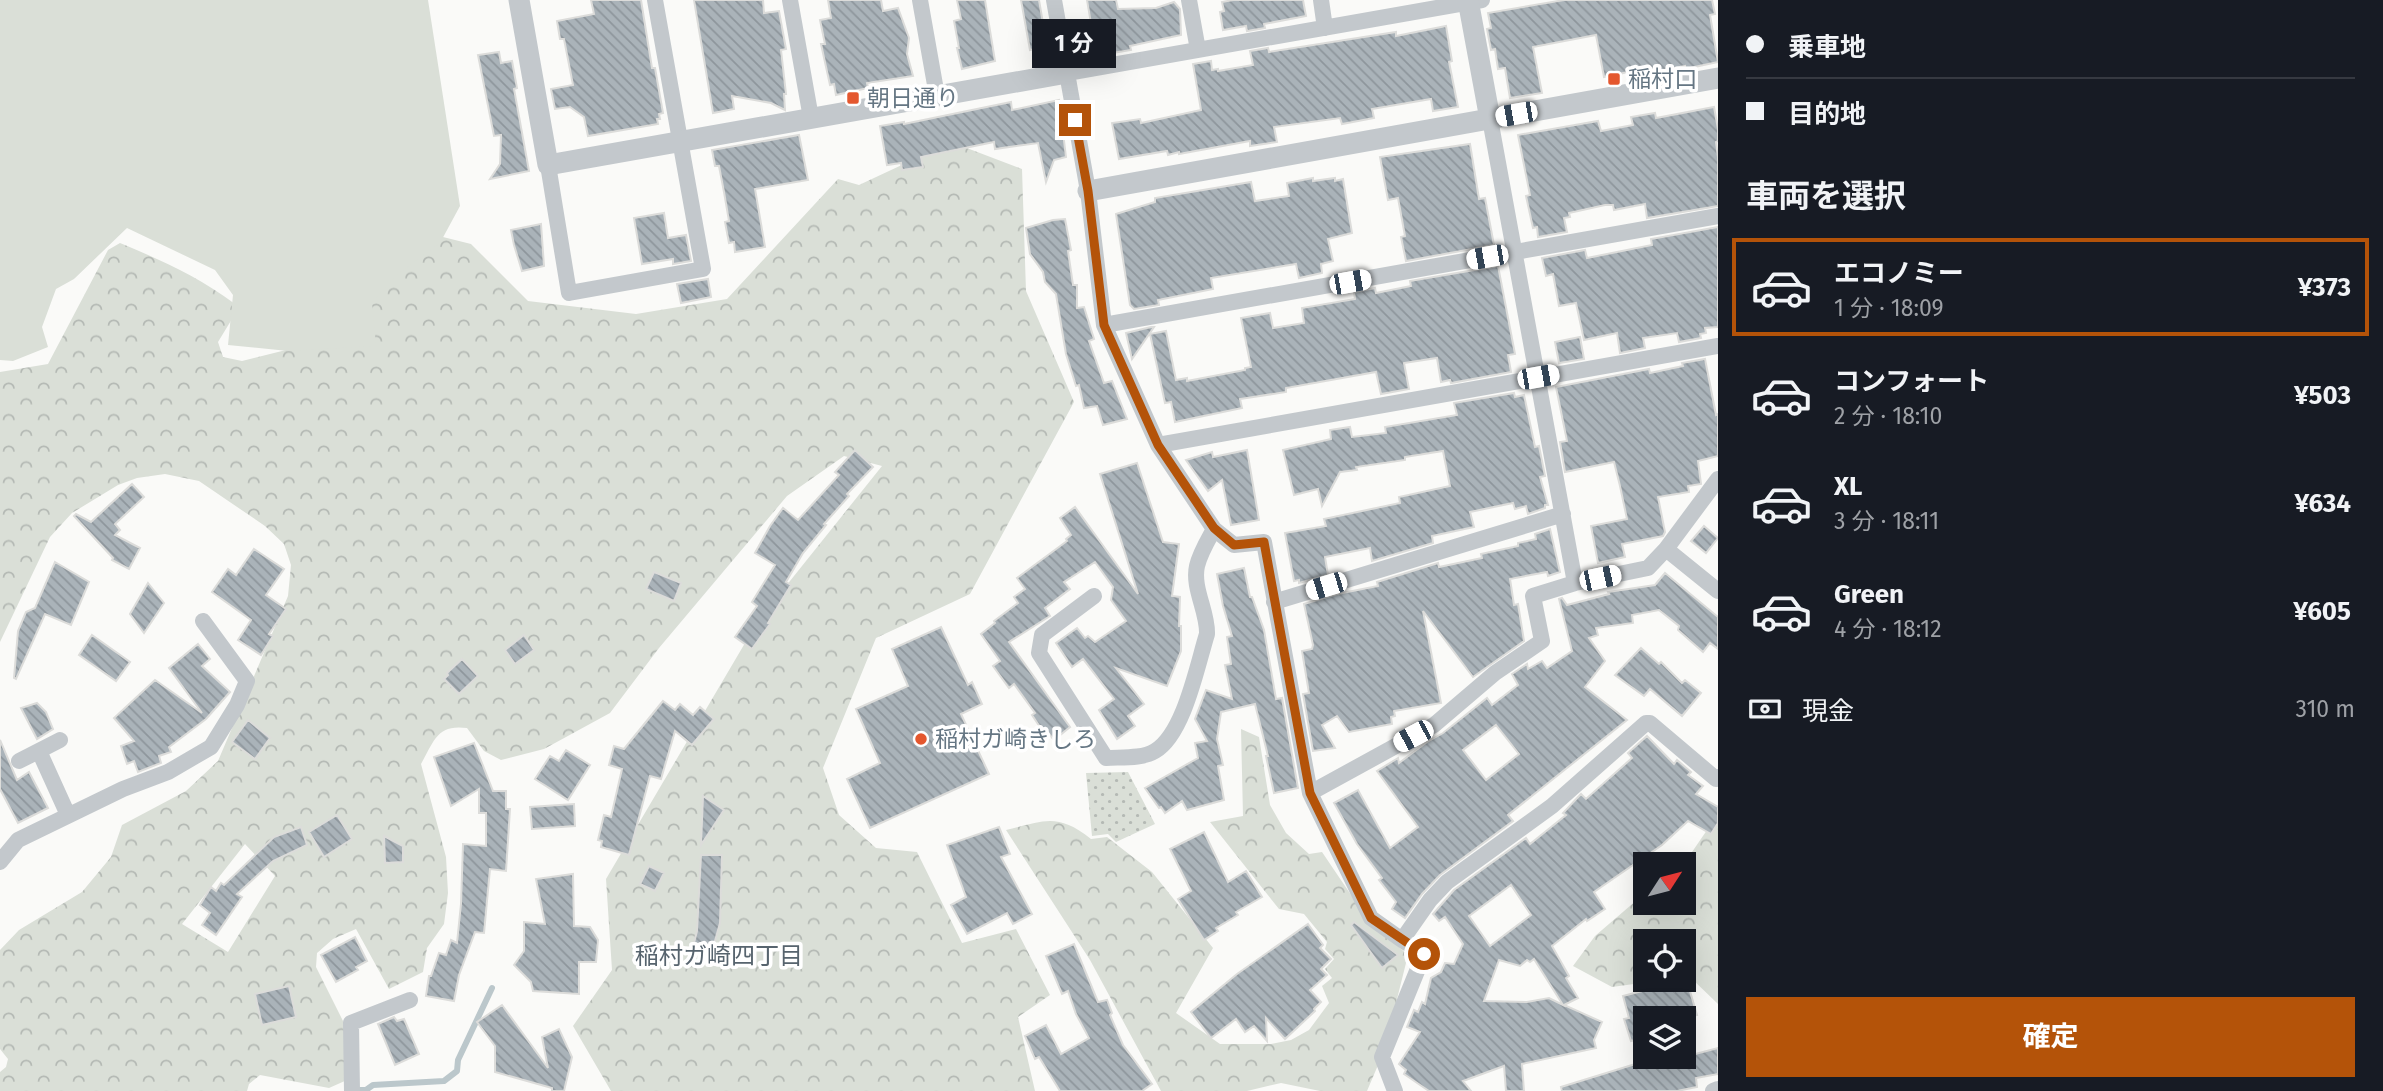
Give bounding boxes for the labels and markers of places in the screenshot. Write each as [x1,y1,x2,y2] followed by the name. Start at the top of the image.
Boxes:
[1628,65,1697,93] place label: 稲村口
[1606,71,1622,87] marker: 稲村口
[867,84,959,112] place label: 朝日通り
[845,90,861,106] marker: 朝日通り
[935,725,1096,753] place label: 稲村ガ崎きしろ
[913,731,929,747] marker: 稲村ガ崎きしろ

